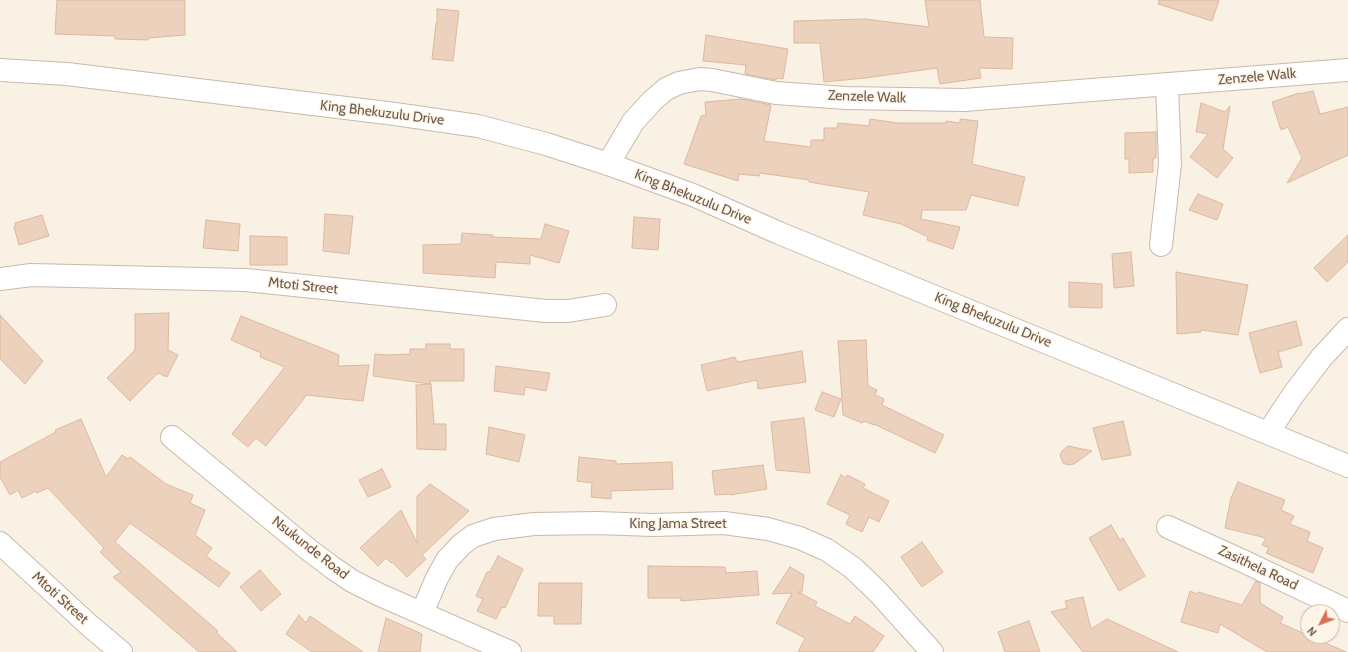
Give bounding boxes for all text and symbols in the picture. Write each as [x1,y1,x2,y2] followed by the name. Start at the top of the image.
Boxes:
[1217,65,1297,89] street label: Zenzele Walk
[828,87,906,107] street label: Zenzele Walk
[319,97,445,129] street label: King Bhekuzulu Drive
[632,166,754,228] street label: King Bhekuzulu Drive
[267,274,339,298] street label: Mtoti Street
[932,289,1054,351] street label: King Bhekuzulu Drive
[268,513,352,583] street label: Nsukunde Road
[629,516,727,532] street label: King Jama Street
[1215,542,1301,594] street label: Zasithela Road
[28,568,92,628] street label: Mtoti Street
[1300,604,1340,644] north arrow
[1304,624,1320,639] text: N

